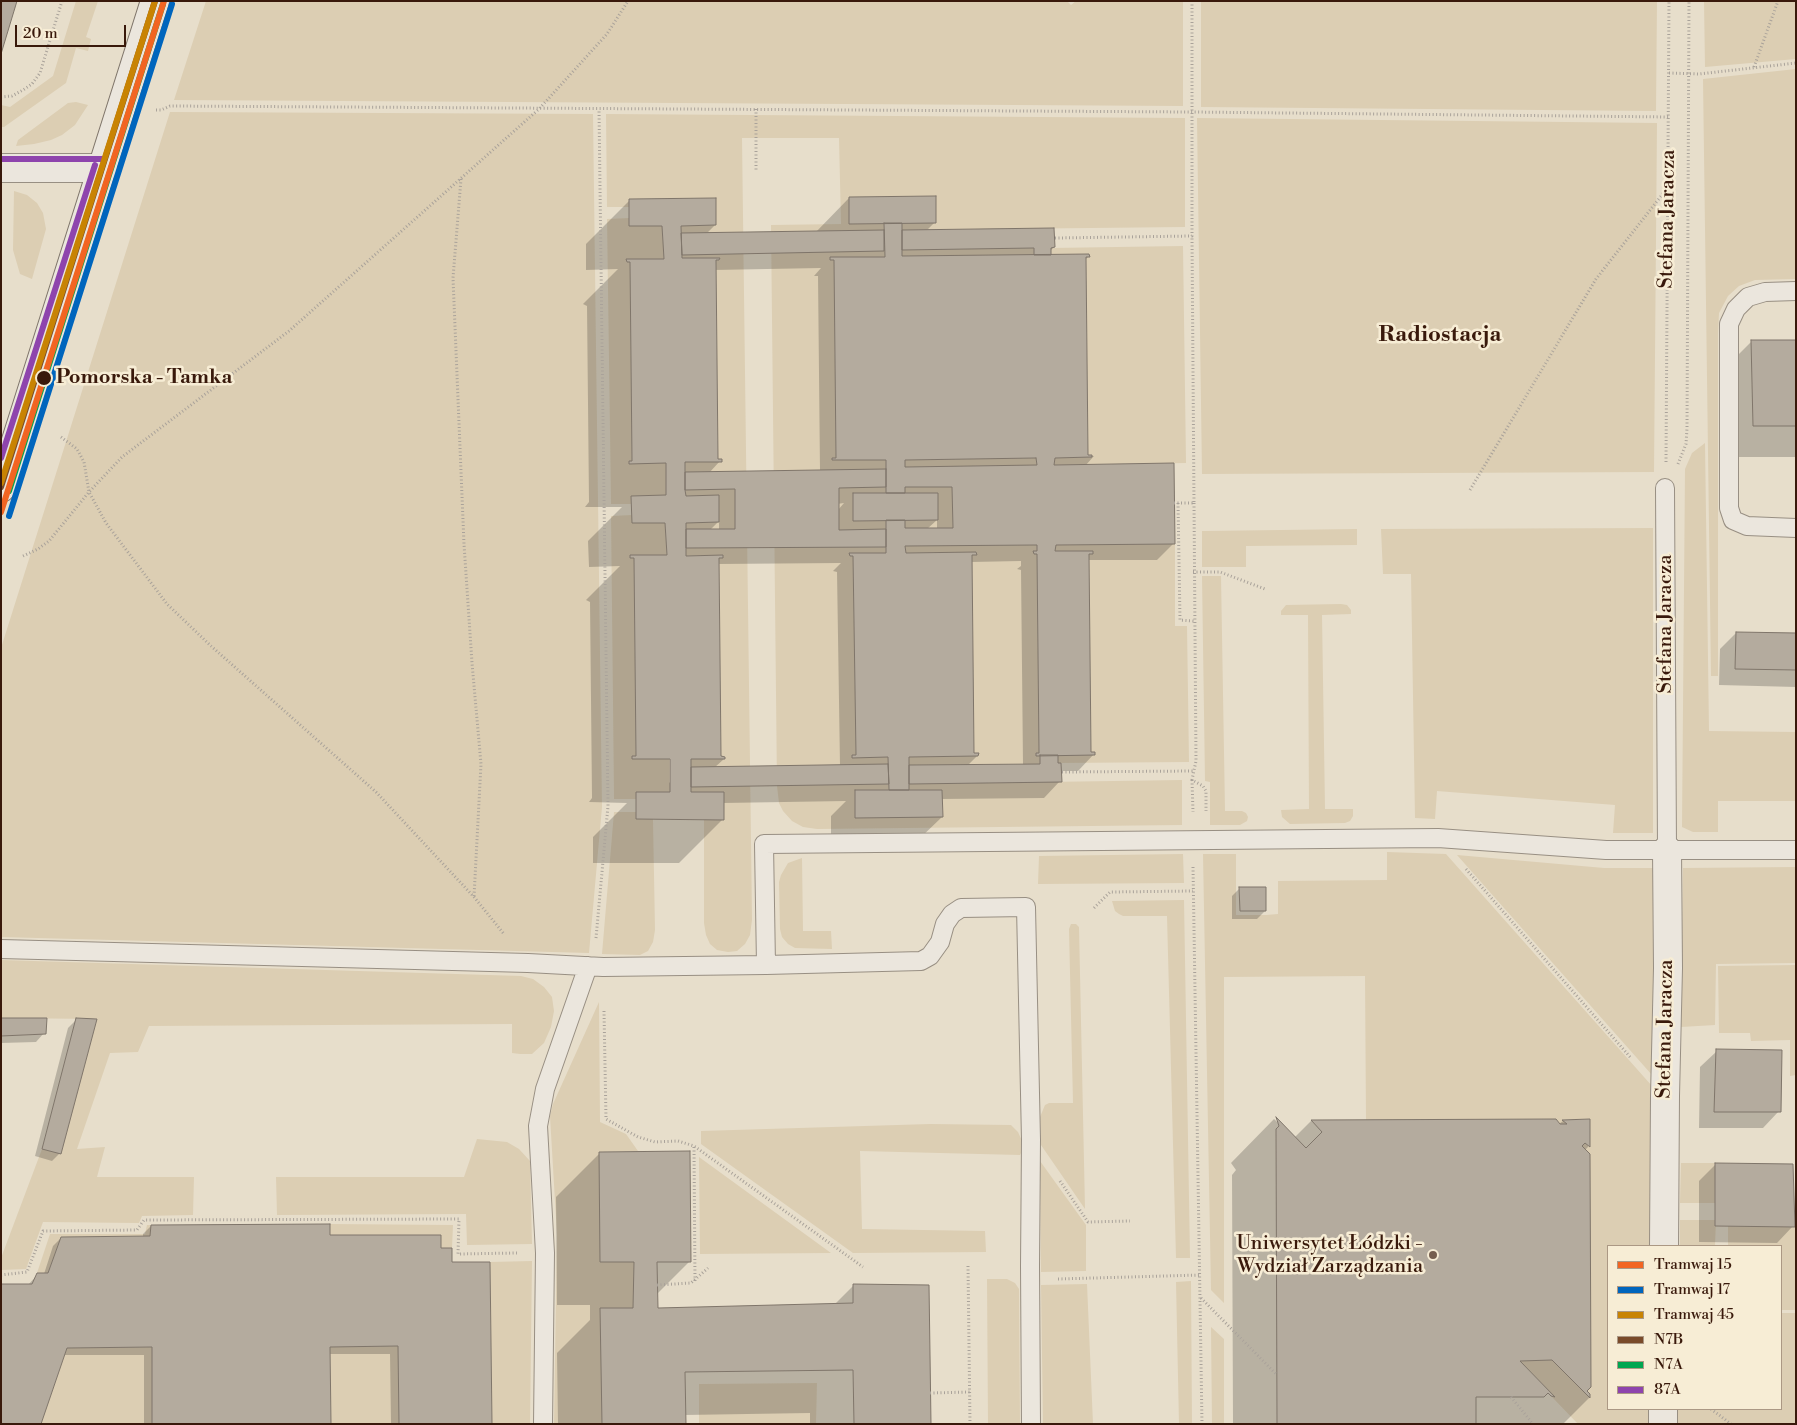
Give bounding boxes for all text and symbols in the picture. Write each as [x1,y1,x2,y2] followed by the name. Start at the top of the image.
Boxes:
[18,15,129,47] scale bar
[23,24,58,43] text: 20 m
[1655,149,1681,289] street label: Stefana Jaracza
[1379,323,1501,349] district label: Radiostacja
[56,366,232,390] place label: Pomorska - Tamka
[35,369,53,387] marker: Pomorska - Tamka
[1654,554,1678,694] street label: Stefana Jaracza
[1653,959,1679,1099] street label: Stefana Jaracza
[1236,1232,1423,1279] place label: Uniwersytet Łódzki - Wydział Zarządzania
[1607,1245,1782,1410] legend
[1427,1249,1439,1261] marker: Uniwersytet Łódzki - Wydział Zarządzania
[1654,1255,1732,1274] text: Tramwaj 15
[1654,1280,1730,1299] text: Tramwaj 17
[1654,1305,1734,1324] text: Tramwaj 45
[1654,1330,1683,1349] text: N7B
[1654,1355,1683,1374] text: N7A
[1654,1380,1681,1399] text: 87A

